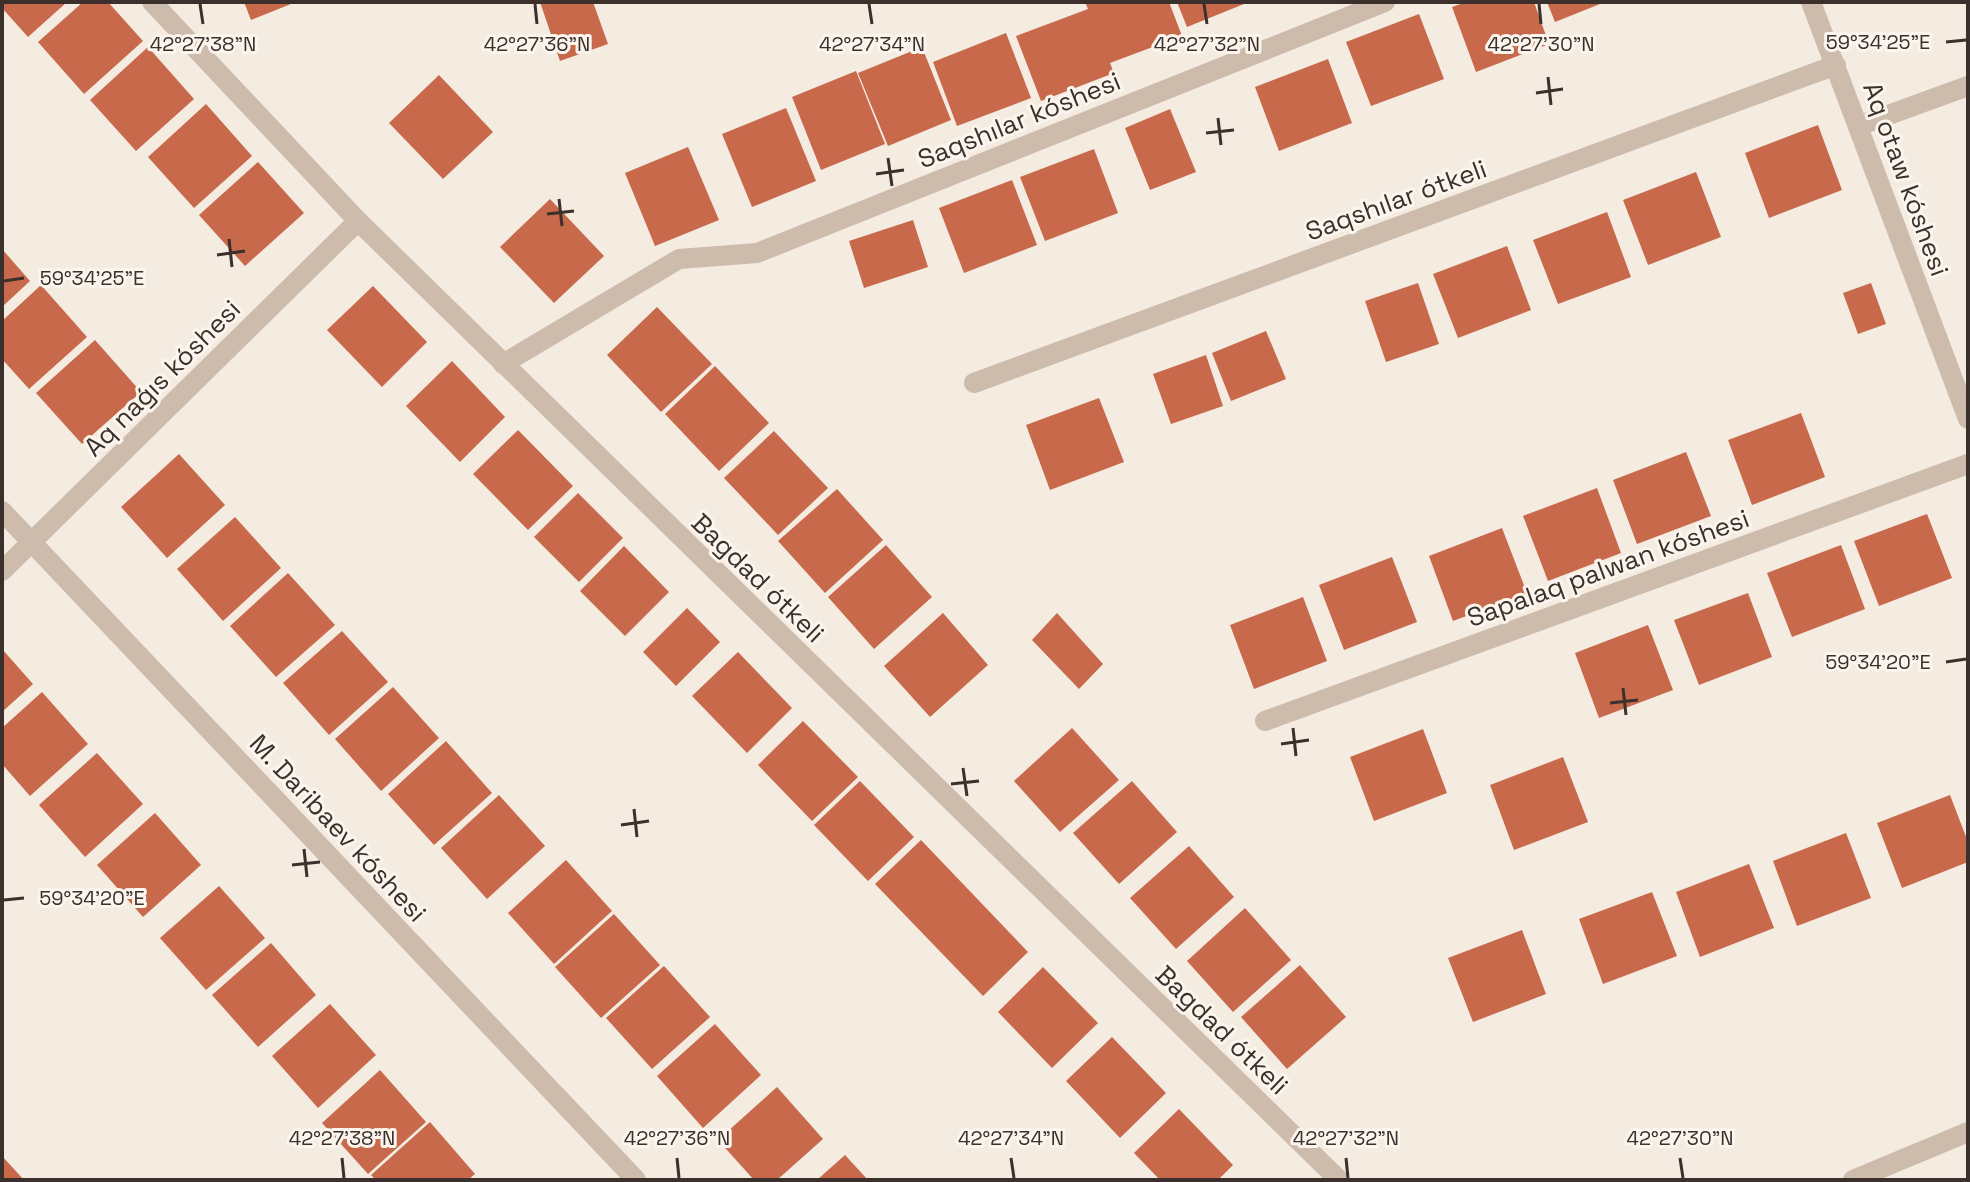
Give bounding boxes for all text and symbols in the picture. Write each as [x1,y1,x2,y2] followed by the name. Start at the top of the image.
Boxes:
[1826,29,1930,55] text: 59°34'25"E
[150,31,256,57] text: 42°27'38"N
[484,31,590,57] text: 42°27'36"N
[819,31,925,57] text: 42°27'34"N
[1154,31,1260,57] text: 42°27'32"N
[1487,31,1595,57] text: 42°27'30"N
[913,64,1125,176] street label: Saqshılar kóshesi
[1855,77,1957,281] street label: Aq otaw kóshesi
[1301,152,1491,248] street label: Saqshılar ótkeli
[40,265,144,291] text: 59°34'25"E
[76,292,248,464] street label: Aq naǵıs kóshesi
[1462,501,1754,635] street label: Sapalaq palwan kóshesi
[684,506,832,650] street label: Bagdad ótkeli
[1825,649,1931,675] text: 59°34'20"E
[242,727,434,929] street label: M. Daribaev kóshesi
[39,885,145,911] text: 59°34'20"E
[1148,958,1296,1102] street label: Bagdad ótkeli
[289,1125,395,1151] text: 42°27'38"N
[624,1125,730,1151] text: 42°27'36"N
[958,1125,1064,1151] text: 42°27'34"N
[1293,1125,1399,1151] text: 42°27'32"N
[1626,1125,1734,1151] text: 42°27'30"N

